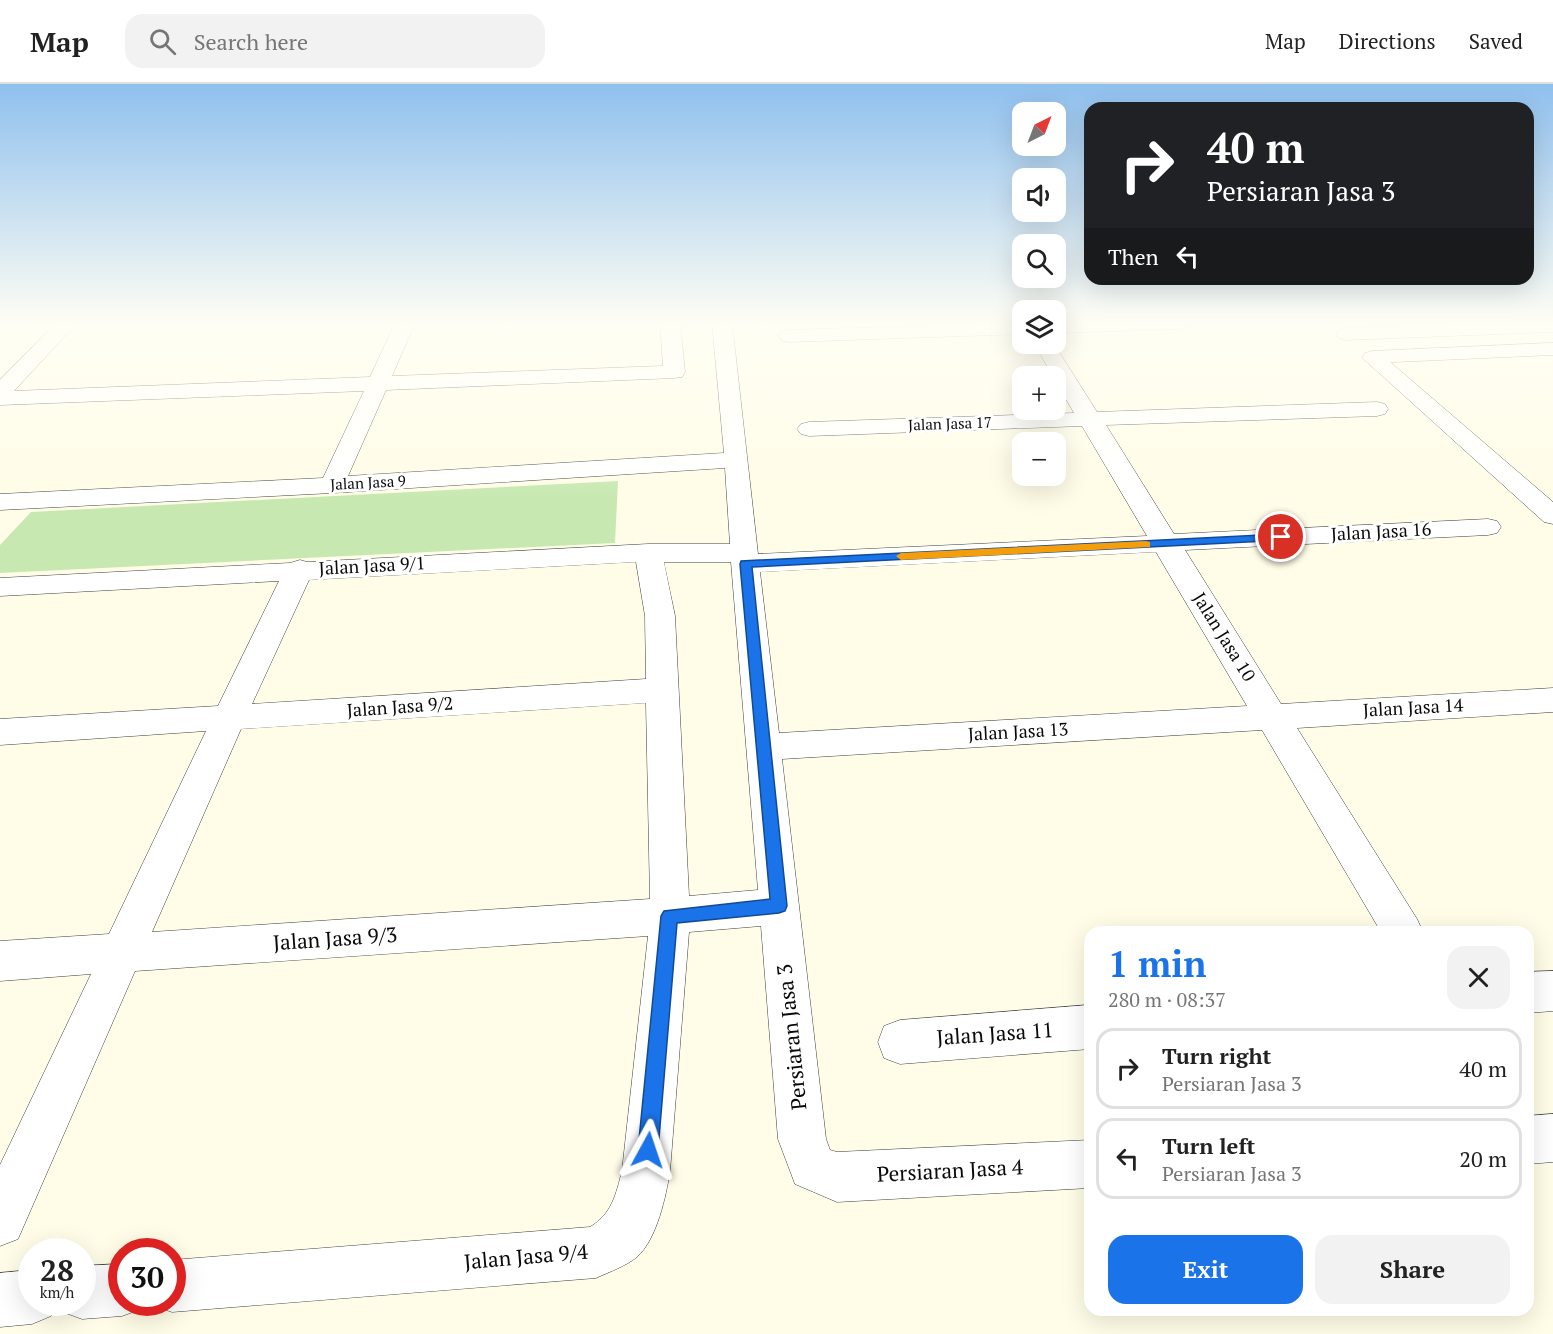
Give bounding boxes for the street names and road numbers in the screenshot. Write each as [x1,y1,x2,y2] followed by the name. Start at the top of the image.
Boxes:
[908,412,992,434] street label: Jalan Jasa 17
[330,470,406,494] street label: Jalan Jasa 9
[1330,516,1432,546] street label: Jalan Jasa 16
[318,550,426,580] street label: Jalan Jasa 9/1
[1188,588,1262,685] street label: Jalan Jasa 10
[346,690,454,722] street label: Jalan Jasa 9/2
[1362,692,1464,722] street label: Jalan Jasa 14
[967,716,1069,746] street label: Jalan Jasa 13
[272,920,398,956] street label: Jalan Jasa 9/3
[769,963,813,1111] street label: Persiaran Jasa 3
[935,1015,1054,1051] street label: Jalan Jasa 11
[876,1152,1025,1188] street label: Persiaran Jasa 4
[463,1237,590,1275] street label: Jalan Jasa 9/4

